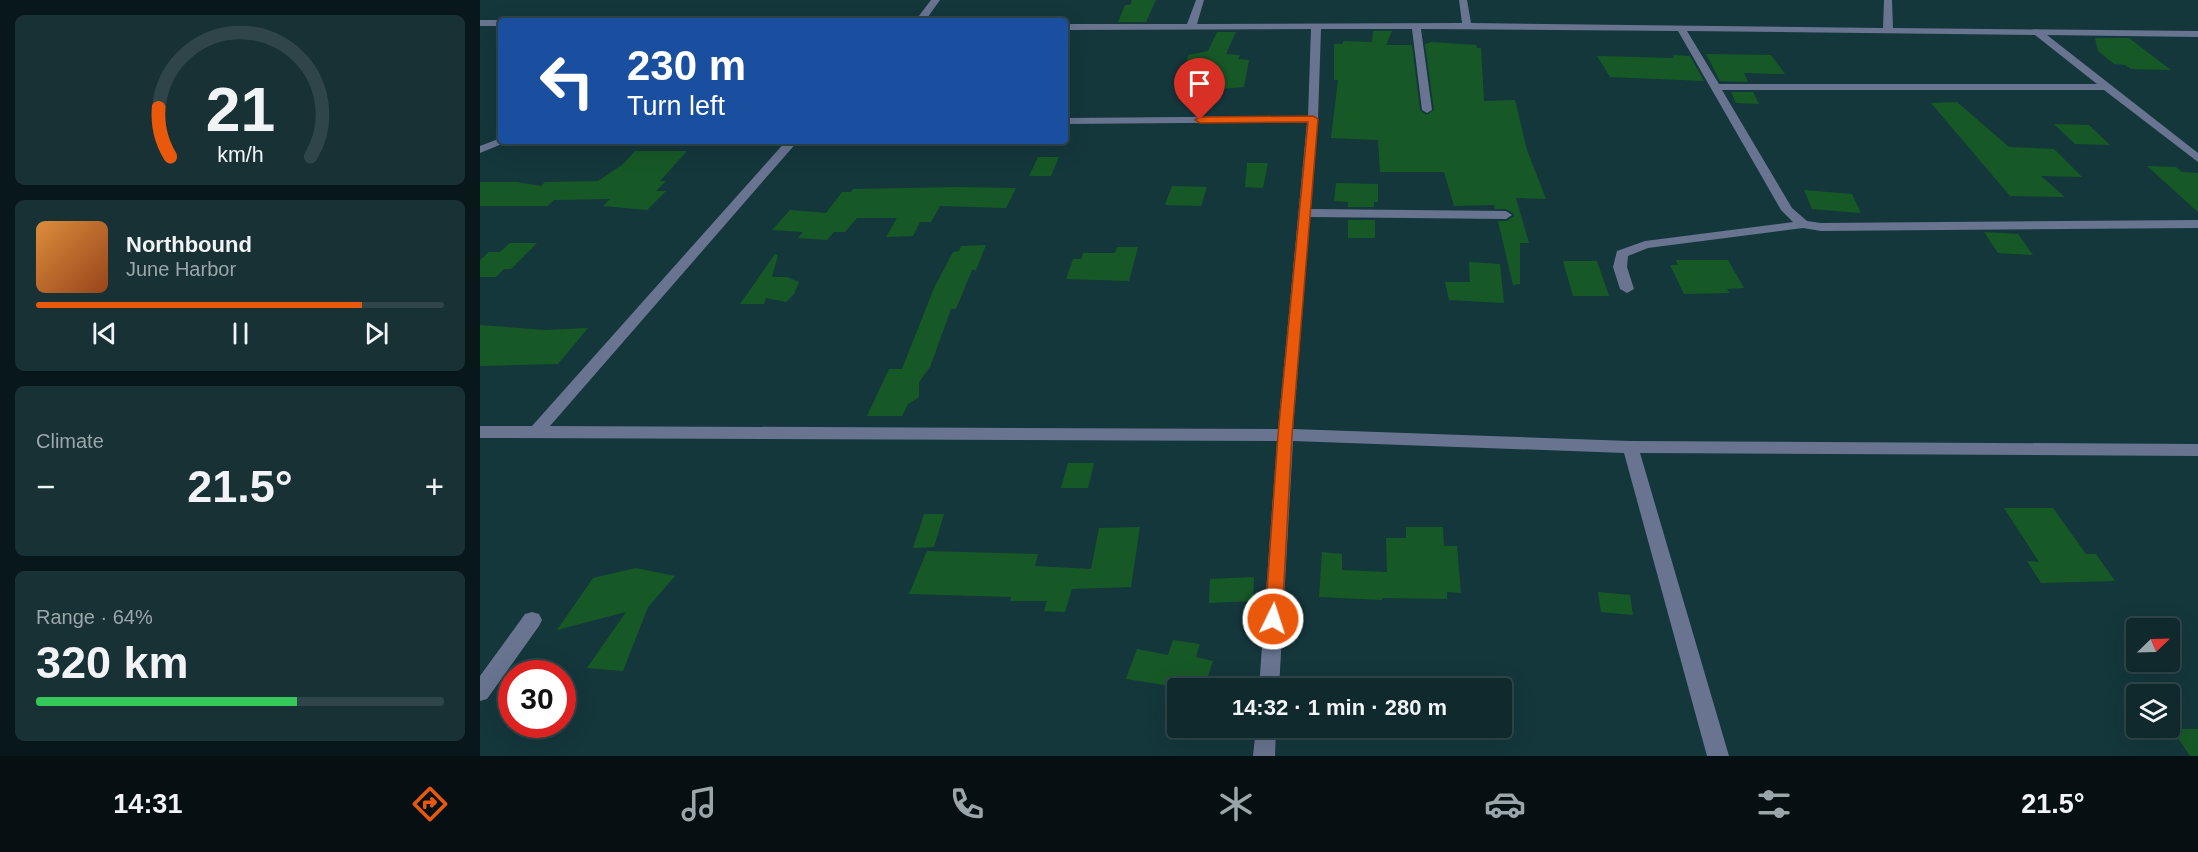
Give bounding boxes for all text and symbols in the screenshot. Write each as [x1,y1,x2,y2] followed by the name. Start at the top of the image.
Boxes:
[528,42,606,120] icon: left
[627,42,746,89] text: 230 m
[1174,58,1225,120] pin
[1183,67,1216,100] icon: arrive
[205,75,275,144] text: 21
[627,91,725,121] text: Turn left
[217,144,263,168] text: km/h
[126,232,252,257] text: Northbound
[126,258,236,280] text: June Harbor
[88,317,121,350] icon: previous
[224,317,257,350] icon: pause
[360,317,393,350] icon: next
[36,430,104,452] text: Climate
[187,461,293,512] text: 21.5°
[36,468,55,505] text: −
[425,468,444,505] text: +
[1241,587,1305,651] position arrow
[36,606,153,628] text: Range · 64%
[2126,618,2180,672] north arrow
[2126,618,2180,738] map controls
[36,637,189,688] text: 320 km
[498,660,576,738] speed limit sign: 30
[2126,684,2180,738] button: layers
[1232,695,1447,720] text: 14:32 · 1 min · 280 m
[409,783,451,825] icon: directions
[678,783,720,825] icon: music
[946,783,988,825] icon: phone
[1215,783,1257,825] icon: climate
[1484,783,1526,825] icon: car
[1753,783,1795,825] icon: filters
[113,789,182,819] text: 14:31
[2021,789,2085,819] text: 21.5°

